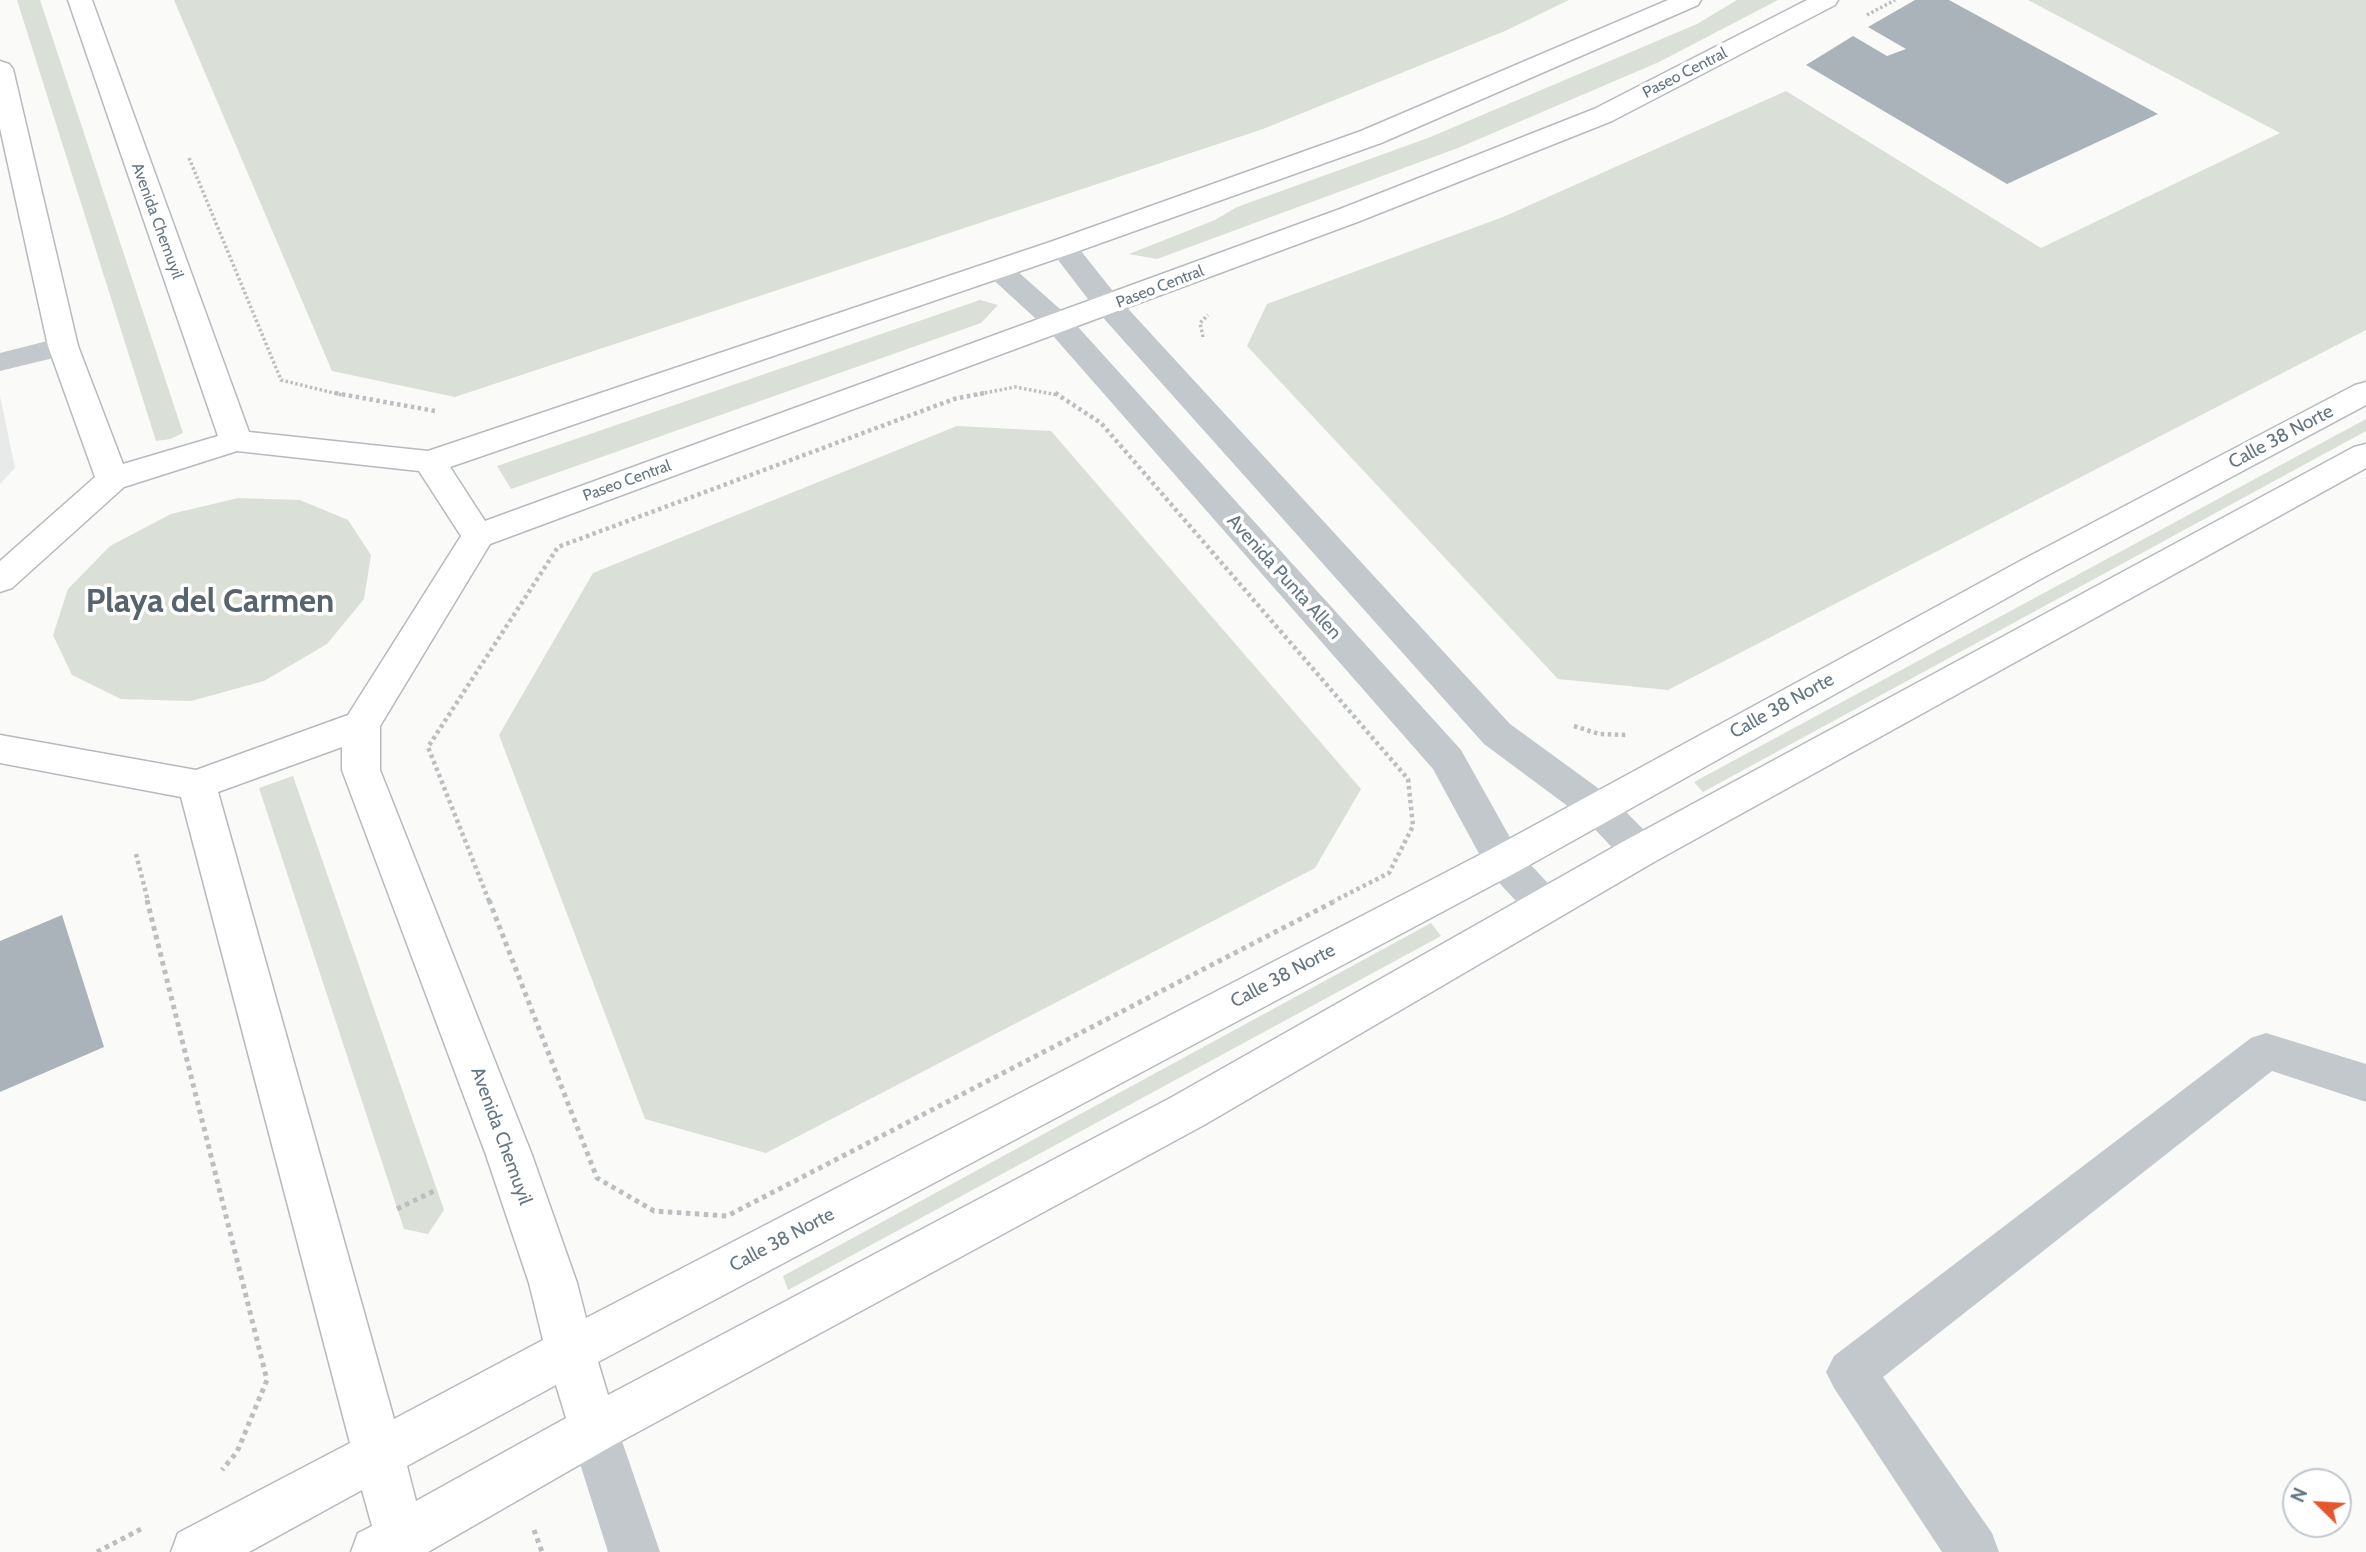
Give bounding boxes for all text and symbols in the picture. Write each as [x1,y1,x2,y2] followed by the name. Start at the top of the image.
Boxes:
[1640,44,1730,102] street label: Paseo Central
[127,160,187,282] street label: Avenida Chemuyil
[1113,262,1207,312] street label: Paseo Central
[2225,400,2337,474] street label: Calle 38 Norte
[580,456,674,506] street label: Paseo Central
[1222,510,1346,644] street label: Avenida Punta Allen
[86,582,334,622] district label: Playa del Carmen
[1726,668,1838,744] street label: Calle 38 Norte
[1227,939,1339,1013] street label: Calle 38 Norte
[465,1064,537,1208] street label: Avenida Chemuyil
[726,1203,838,1277] street label: Calle 38 Norte
[2282,1468,2352,1538] north arrow
[2286,1484,2312,1506] text: N

